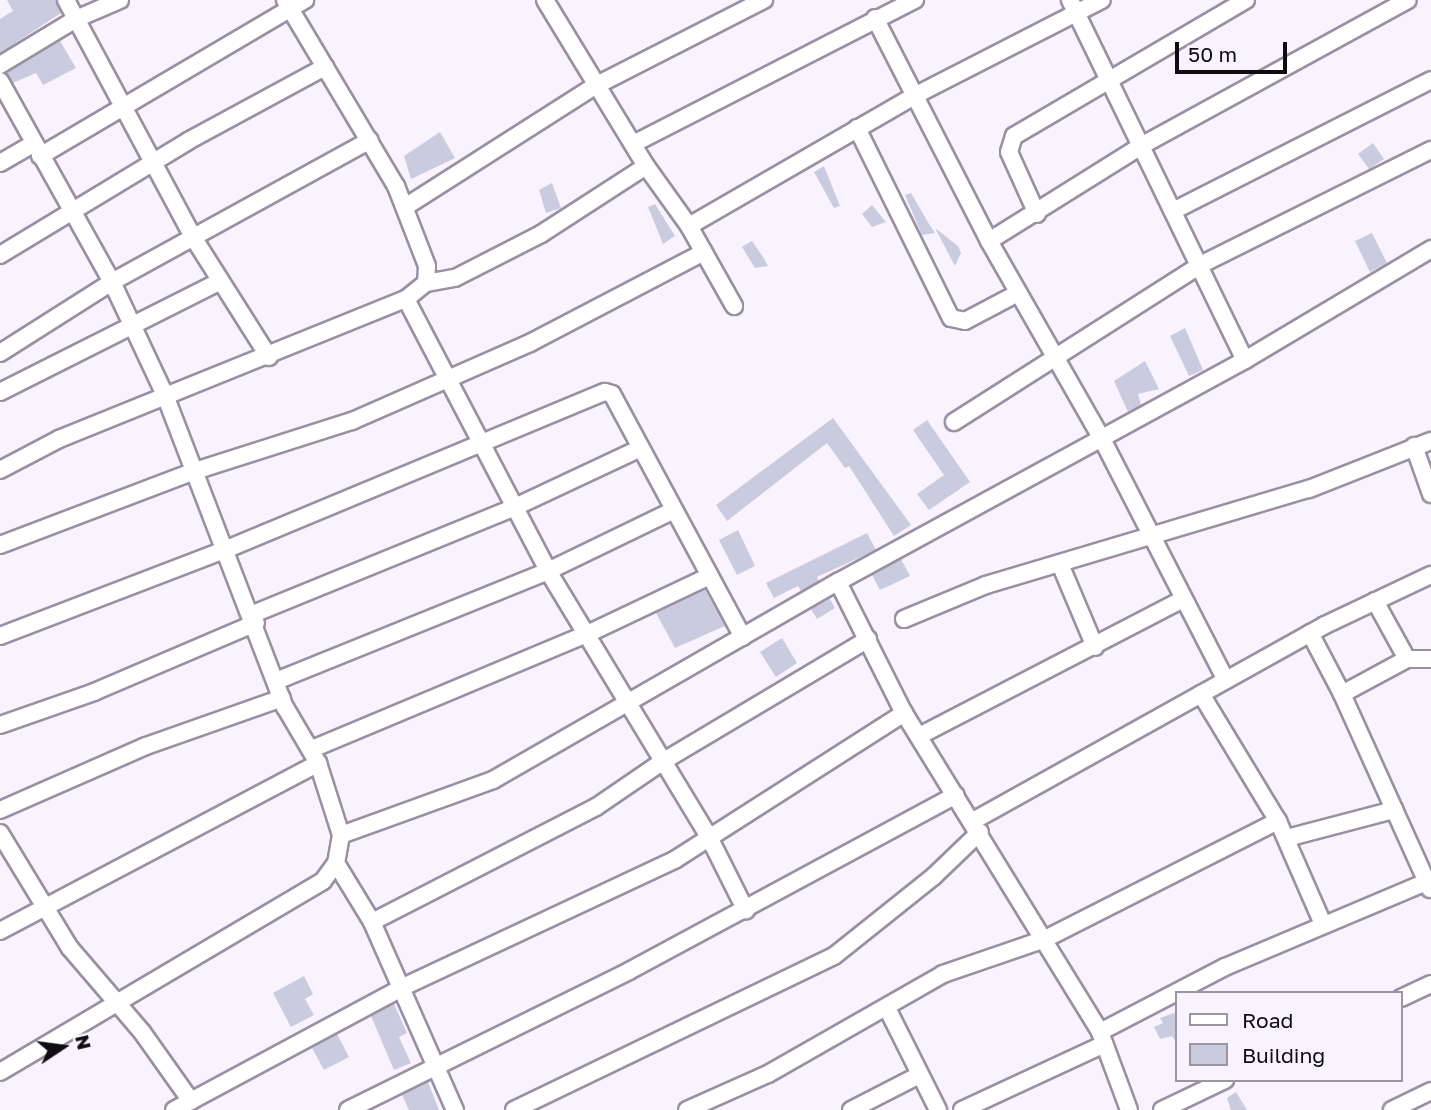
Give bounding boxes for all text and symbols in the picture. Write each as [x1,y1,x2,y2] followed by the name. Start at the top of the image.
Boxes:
[1179,28,1291,72] scale bar
[1188,41,1237,67] text: 50 m
[1176,991,1403,1082] legend
[1242,1007,1293,1033] text: Road
[28,1012,98,1082] north arrow
[71,1033,97,1052] text: N
[1242,1042,1325,1068] text: Building

